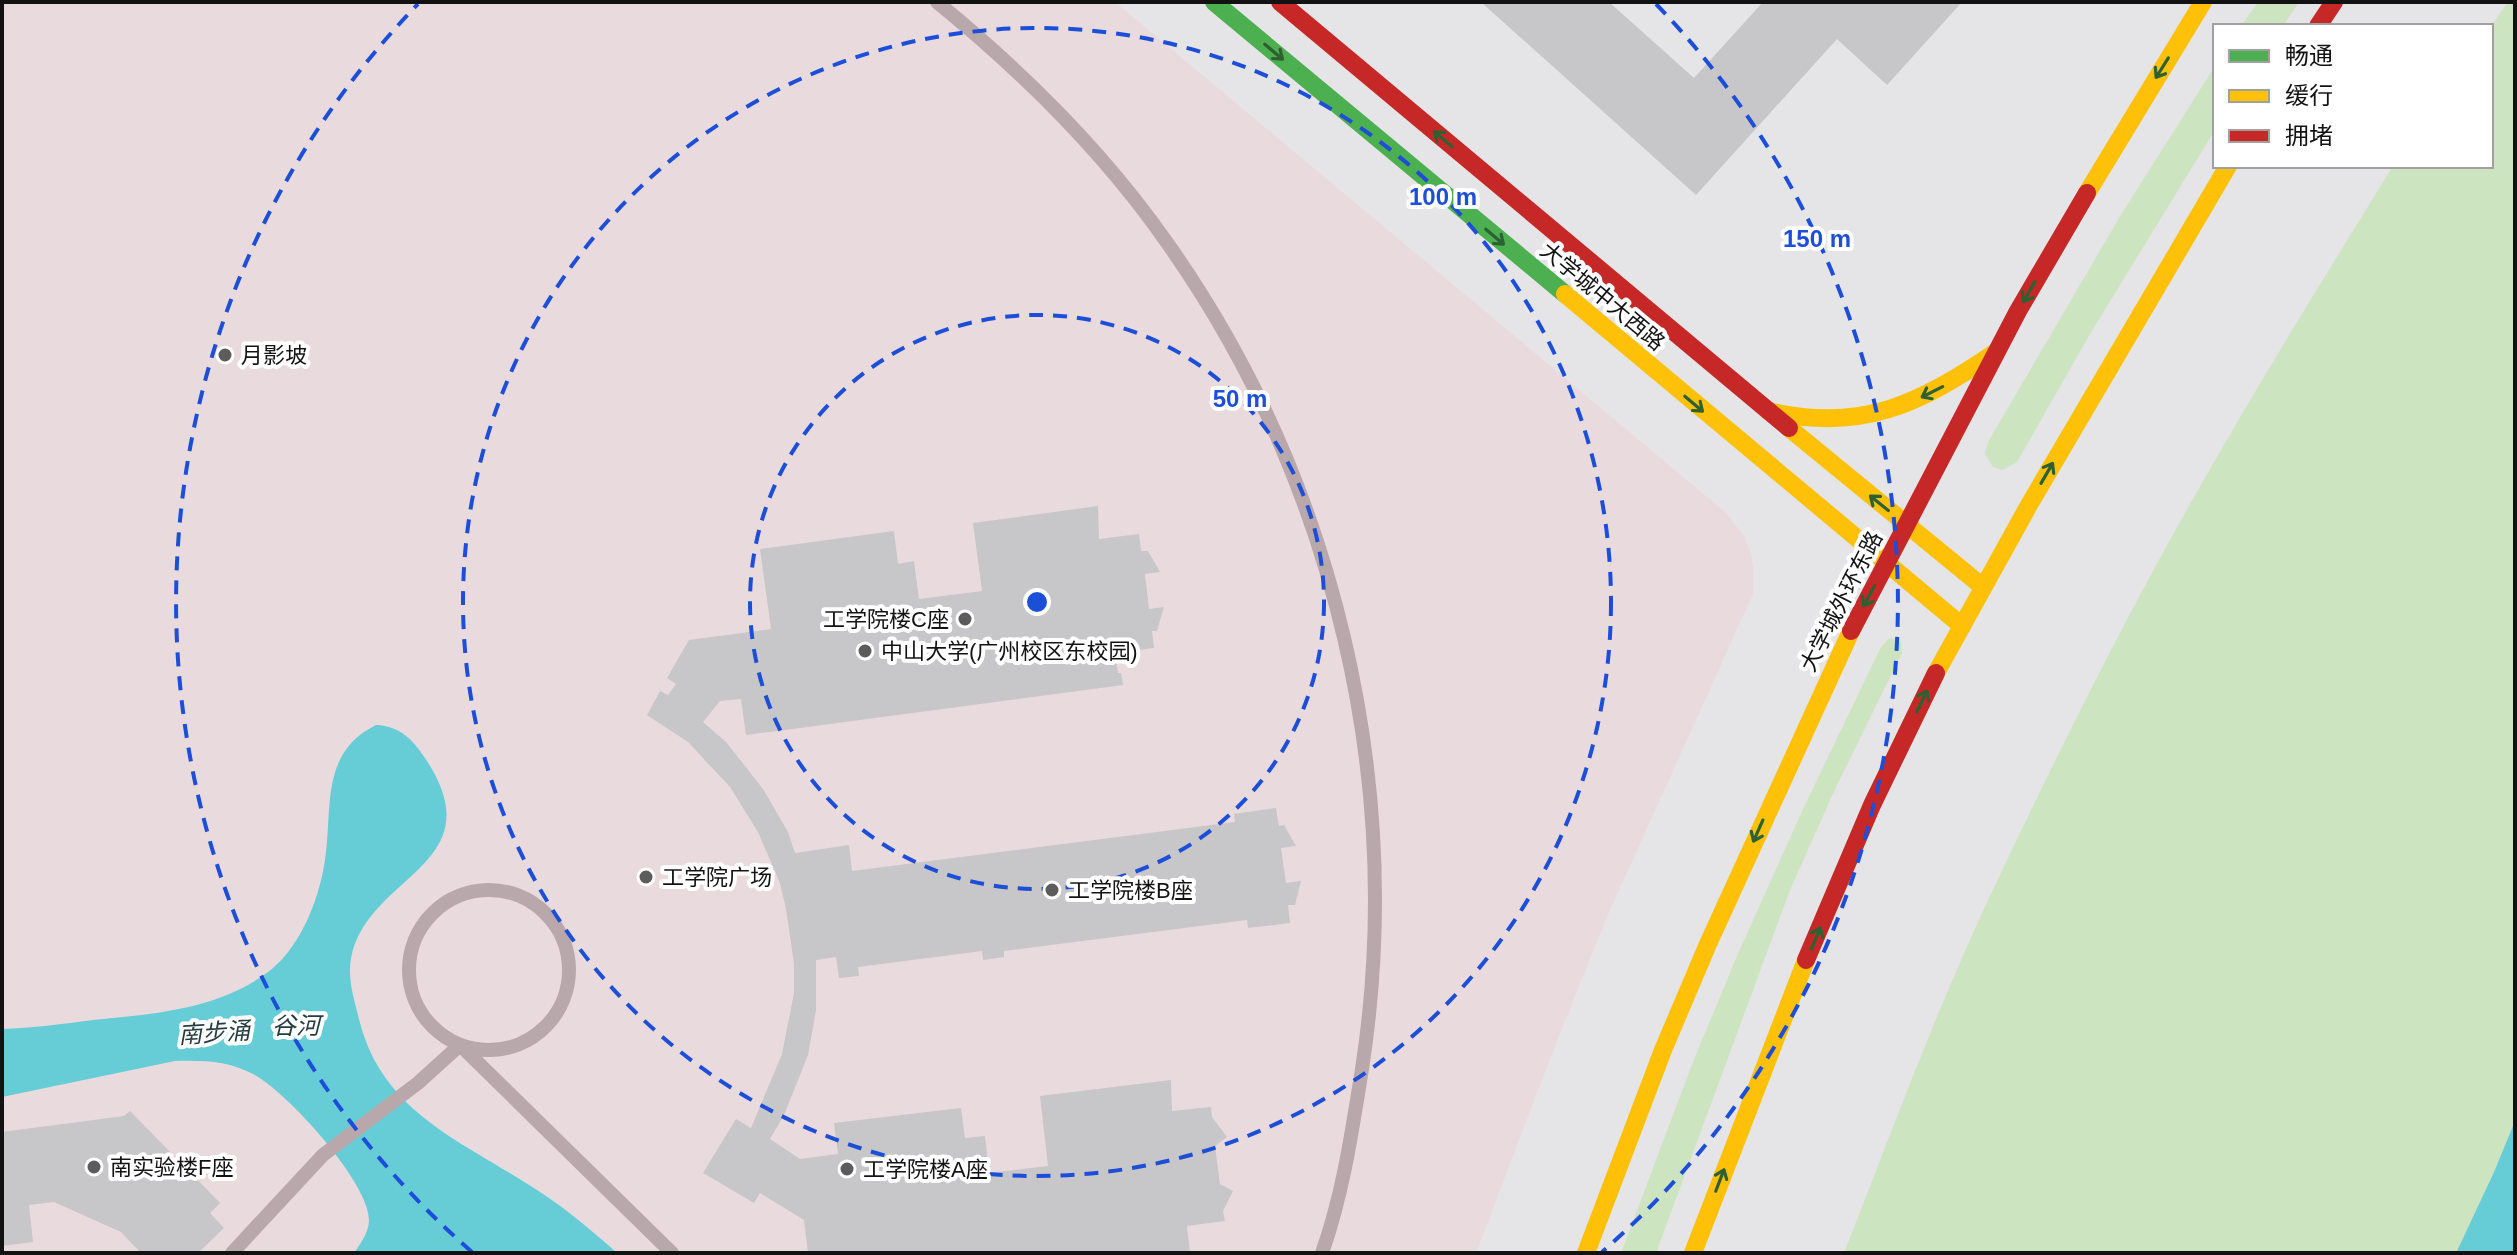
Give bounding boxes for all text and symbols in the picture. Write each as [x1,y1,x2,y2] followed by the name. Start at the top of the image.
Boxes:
[2213,24,2493,168] legend
[2285,42,2333,69] text: 畅通
[1263,43,1284,61] one-way arrow
[2153,56,2169,79] one-way arrow
[2285,82,2333,109] text: 缓行
[2285,122,2333,149] text: 拥堵
[1433,130,1454,148] one-way arrow
[1409,183,1477,210] text: 100 m
[1783,225,1851,252] text: 150 m
[1484,228,1504,246] one-way arrow
[1536,237,1670,355] street label: 大学城中大西路
[2021,279,2036,303] one-way arrow
[241,343,307,368] place label: 月影坡
[216,346,234,364] marker: 月影坡
[1920,384,1944,400] one-way arrow
[1213,385,1267,412] text: 50 m
[1683,395,1704,413] one-way arrow
[2039,462,2055,485] one-way arrow
[1869,494,1889,512] one-way arrow
[1795,527,1888,676] street label: 大学城外环东路
[1860,584,1876,607] one-way arrow
[1023,588,1051,616] centre of rings
[823,607,949,632] place label: 工学院楼C座
[956,610,974,628] marker: 工学院楼C座
[881,639,1138,664] place label: 中山大学(广州校区东校园)
[856,642,874,660] marker: 中山大学(广州校区东校园)
[1915,689,1930,713] one-way arrow
[1750,819,1765,843] one-way arrow
[662,865,772,890] place label: 工学院广场
[637,868,655,886] marker: 工学院广场
[1068,878,1193,903] place label: 工学院楼B座
[1043,881,1061,899] marker: 工学院楼B座
[1810,926,1824,951] one-way arrow
[272,1012,324,1039] water label: 谷河
[177,1016,254,1048] water label: 南步涌
[110,1155,233,1180] place label: 南实验楼F座
[863,1157,988,1182] place label: 工学院楼A座
[85,1158,103,1176] marker: 南实验楼F座
[838,1160,856,1178] marker: 工学院楼A座
[1714,1168,1728,1193] one-way arrow

